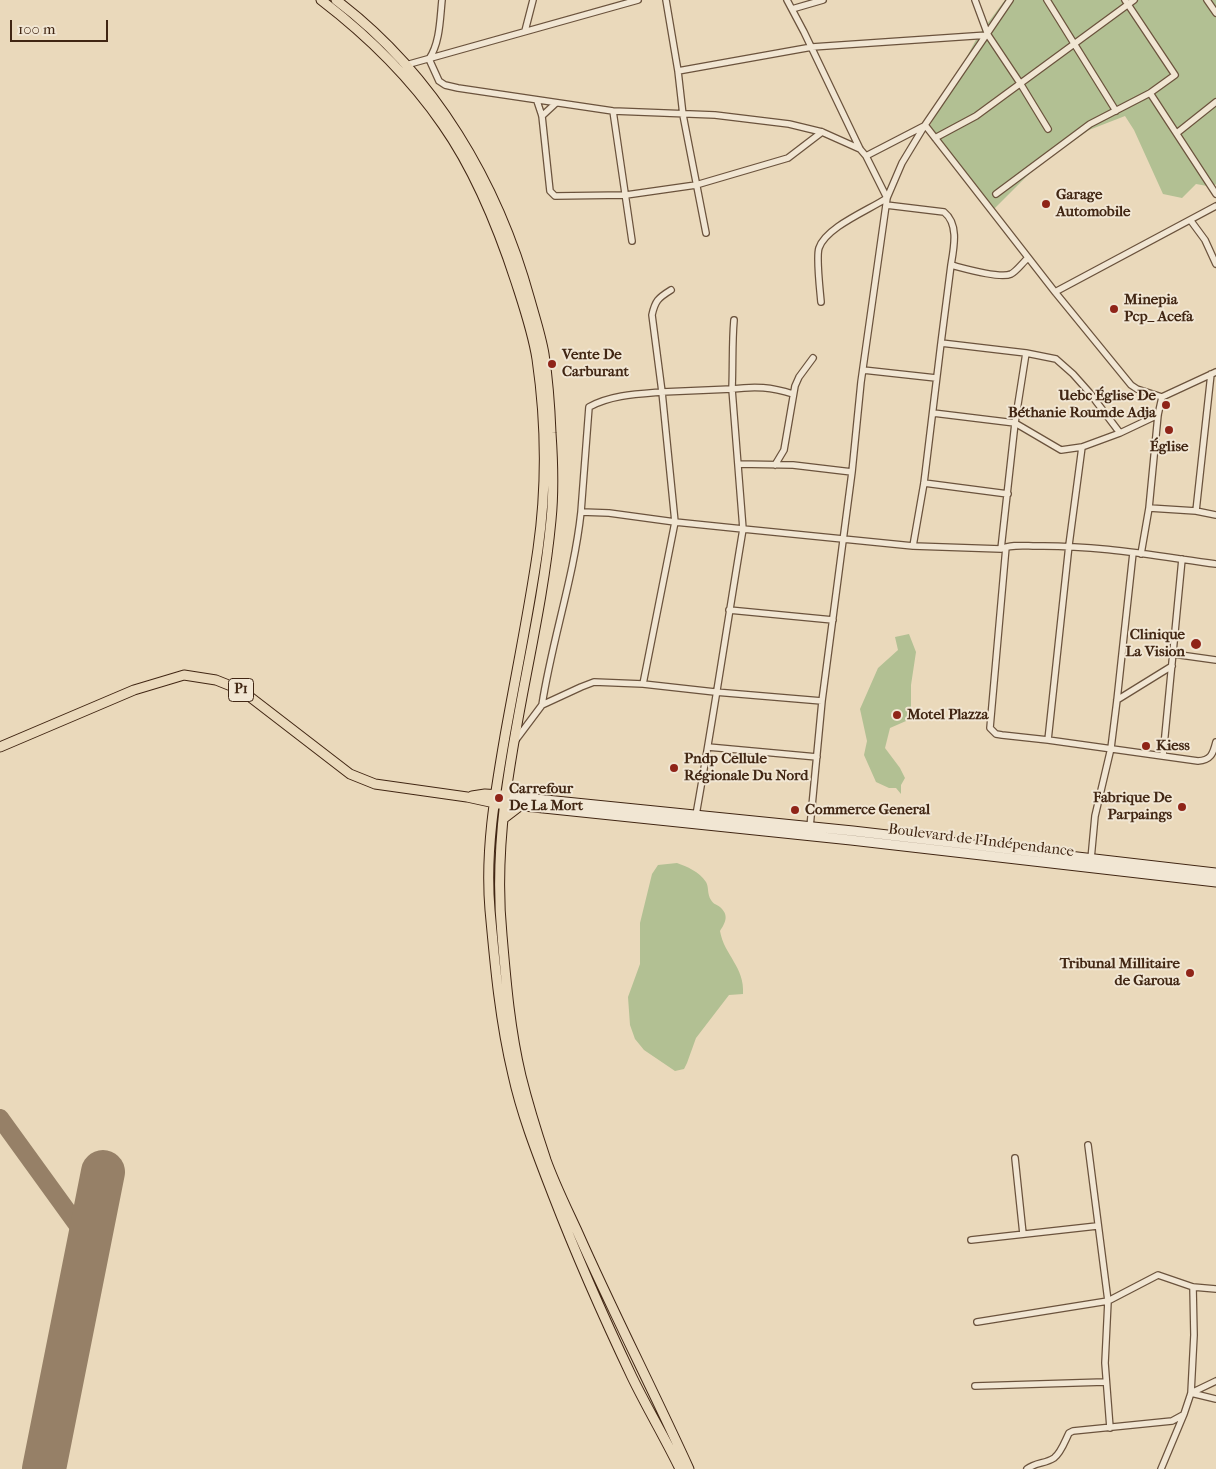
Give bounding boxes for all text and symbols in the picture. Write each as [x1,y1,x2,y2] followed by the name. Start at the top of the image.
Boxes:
[12,10,110,42] scale bar
[18,20,56,38] text: 100 m
[1056,186,1131,221] place label: Garage Automobile
[1040,198,1052,210] marker: Garage Automobile
[1124,291,1193,326] place label: Minepia Pcp_ Acefa
[1108,303,1120,315] marker: Minepia Pcp_ Acefa
[562,346,629,381] place label: Vente De Carburant
[546,358,558,370] marker: Vente De Carburant
[1008,387,1156,422] place label: Uebc Église De Béthanie Roumde Adja
[1160,399,1172,411] marker: Uebc Église De Béthanie Roumde Adja
[1163,424,1175,436] marker: Église
[1150,438,1188,456] place label: Église
[1126,626,1185,661] place label: Clinique La Vision
[1189,637,1203,651] marker: Clinique La Vision
[228,678,254,702] road number: P1
[907,706,988,724] place label: Motel Plazza
[891,709,903,721] marker: Motel Plazza
[1156,737,1190,755] place label: Kiess
[1140,740,1152,752] marker: Kiess
[684,750,808,785] place label: Pndp Cellule Régionale Du Nord
[668,762,680,774] marker: Pndp Cellule Régionale Du Nord
[509,780,583,815] place label: Carrefour De La Mort
[1093,789,1172,824] place label: Fabrique De Parpaings
[493,792,505,804] marker: Carrefour De La Mort
[805,801,930,819] place label: Commerce General
[1176,801,1188,813] marker: Fabrique De Parpaings
[789,804,801,816] marker: Commerce General
[887,821,1075,861] street label: Boulevard de l'Indépendance
[1060,955,1180,990] place label: Tribunal Millitaire de Garoua
[1184,967,1196,979] marker: Tribunal Millitaire de Garoua

